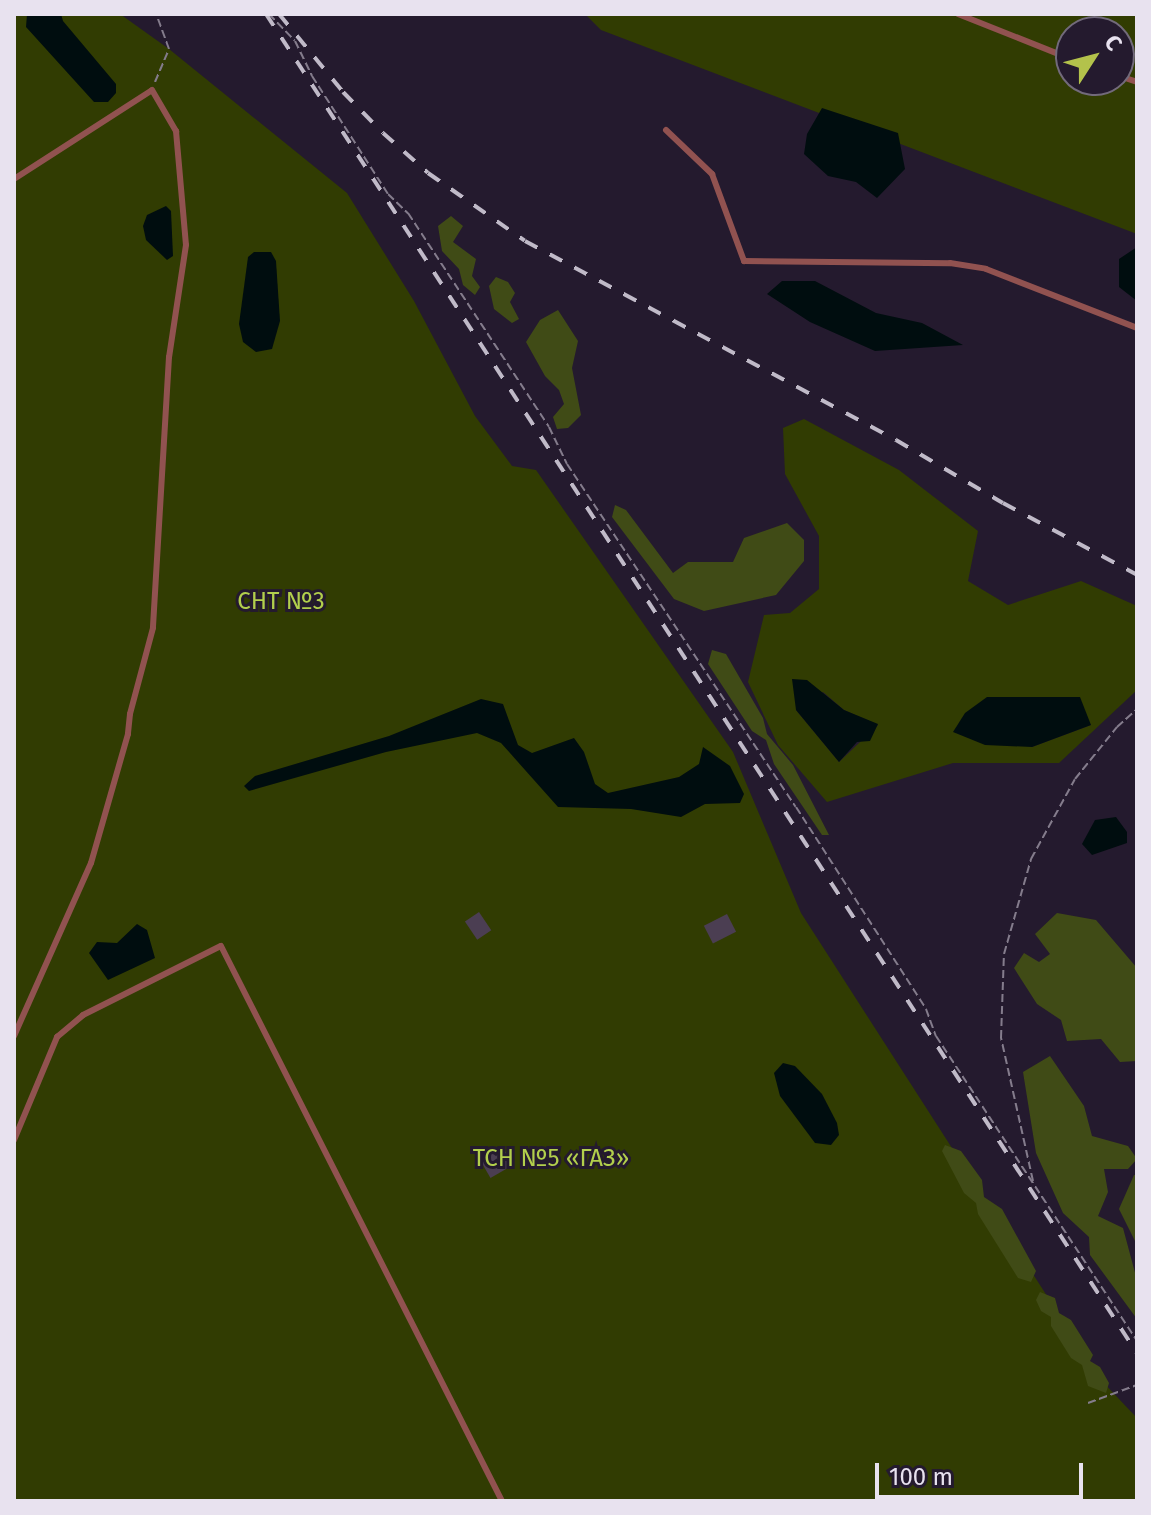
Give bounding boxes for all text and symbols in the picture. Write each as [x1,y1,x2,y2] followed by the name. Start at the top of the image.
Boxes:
[1055,16,1135,96] north arrow
[1099,30,1128,56] text: С
[237,588,325,616] park label: СНТ №3
[473,1145,629,1173] park label: ТСН №5 «ГАЗ»
[879,1447,1087,1497] scale bar
[889,1463,953,1491] text: 100 m

